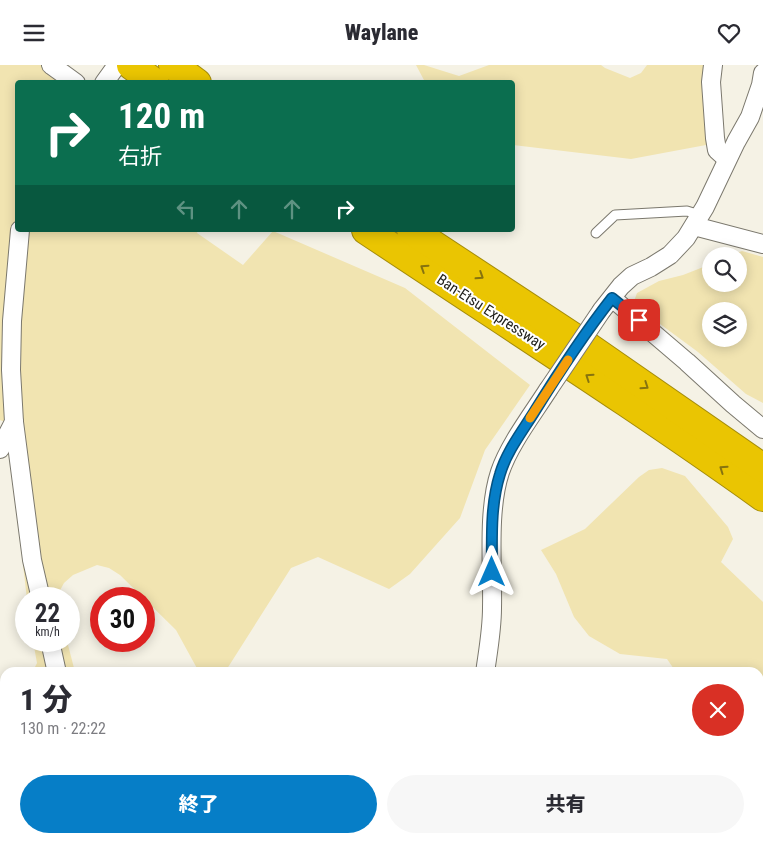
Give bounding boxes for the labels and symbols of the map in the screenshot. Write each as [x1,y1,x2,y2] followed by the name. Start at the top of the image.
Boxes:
[421,265,430,274] one-way arrow
[433,270,549,354] street label: Ban-Etsu Expressway
[475,270,484,279] one-way arrow
[618,299,660,341] pin
[585,374,595,383] one-way arrow
[639,380,649,389] one-way arrow
[719,466,729,475] one-way arrow
[465,545,517,597] position arrow
[90,587,155,652] speed limit sign: 30

